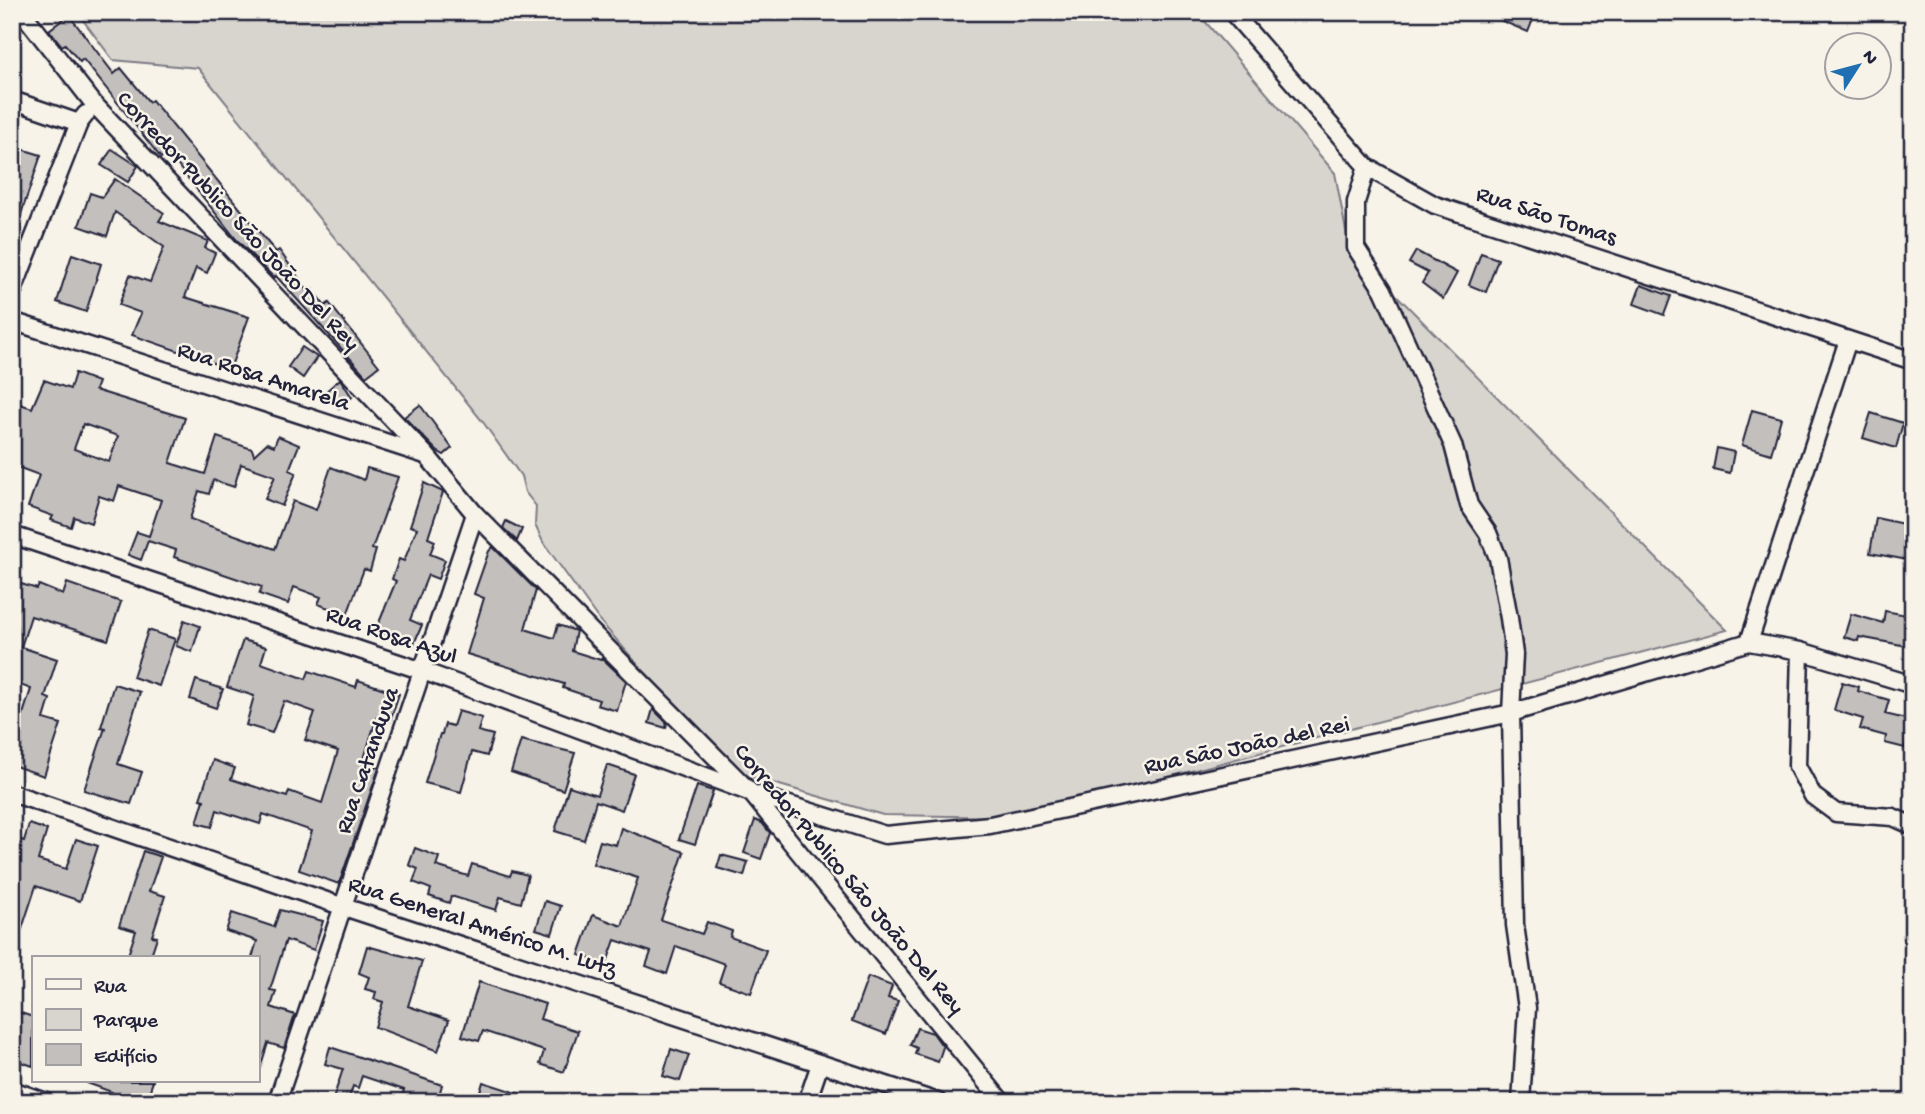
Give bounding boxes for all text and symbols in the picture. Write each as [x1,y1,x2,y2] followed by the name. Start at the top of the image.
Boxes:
[1824,32,1894,102] north arrow
[1856,46,1882,70] text: N
[109,86,365,358] street label: Corredor Publico São João Del Rey
[1472,181,1621,254] street label: Rua São Tomas
[173,336,354,420] street label: Rua Rosa Amarela
[322,601,460,673] street label: Rua Rosa Azul
[330,683,408,838] street label: Rua Catanduva
[1141,711,1353,783] street label: Rua São João del Rei
[726,739,970,1021] street label: Corredor Publico São João Del Rey
[344,871,621,986] street label: Rua General Américo M. Lutz
[32,956,259,1082] legend
[94,976,128,1001] text: Rua
[93,1010,159,1035] text: Parque
[94,1046,158,1071] text: Edifício

